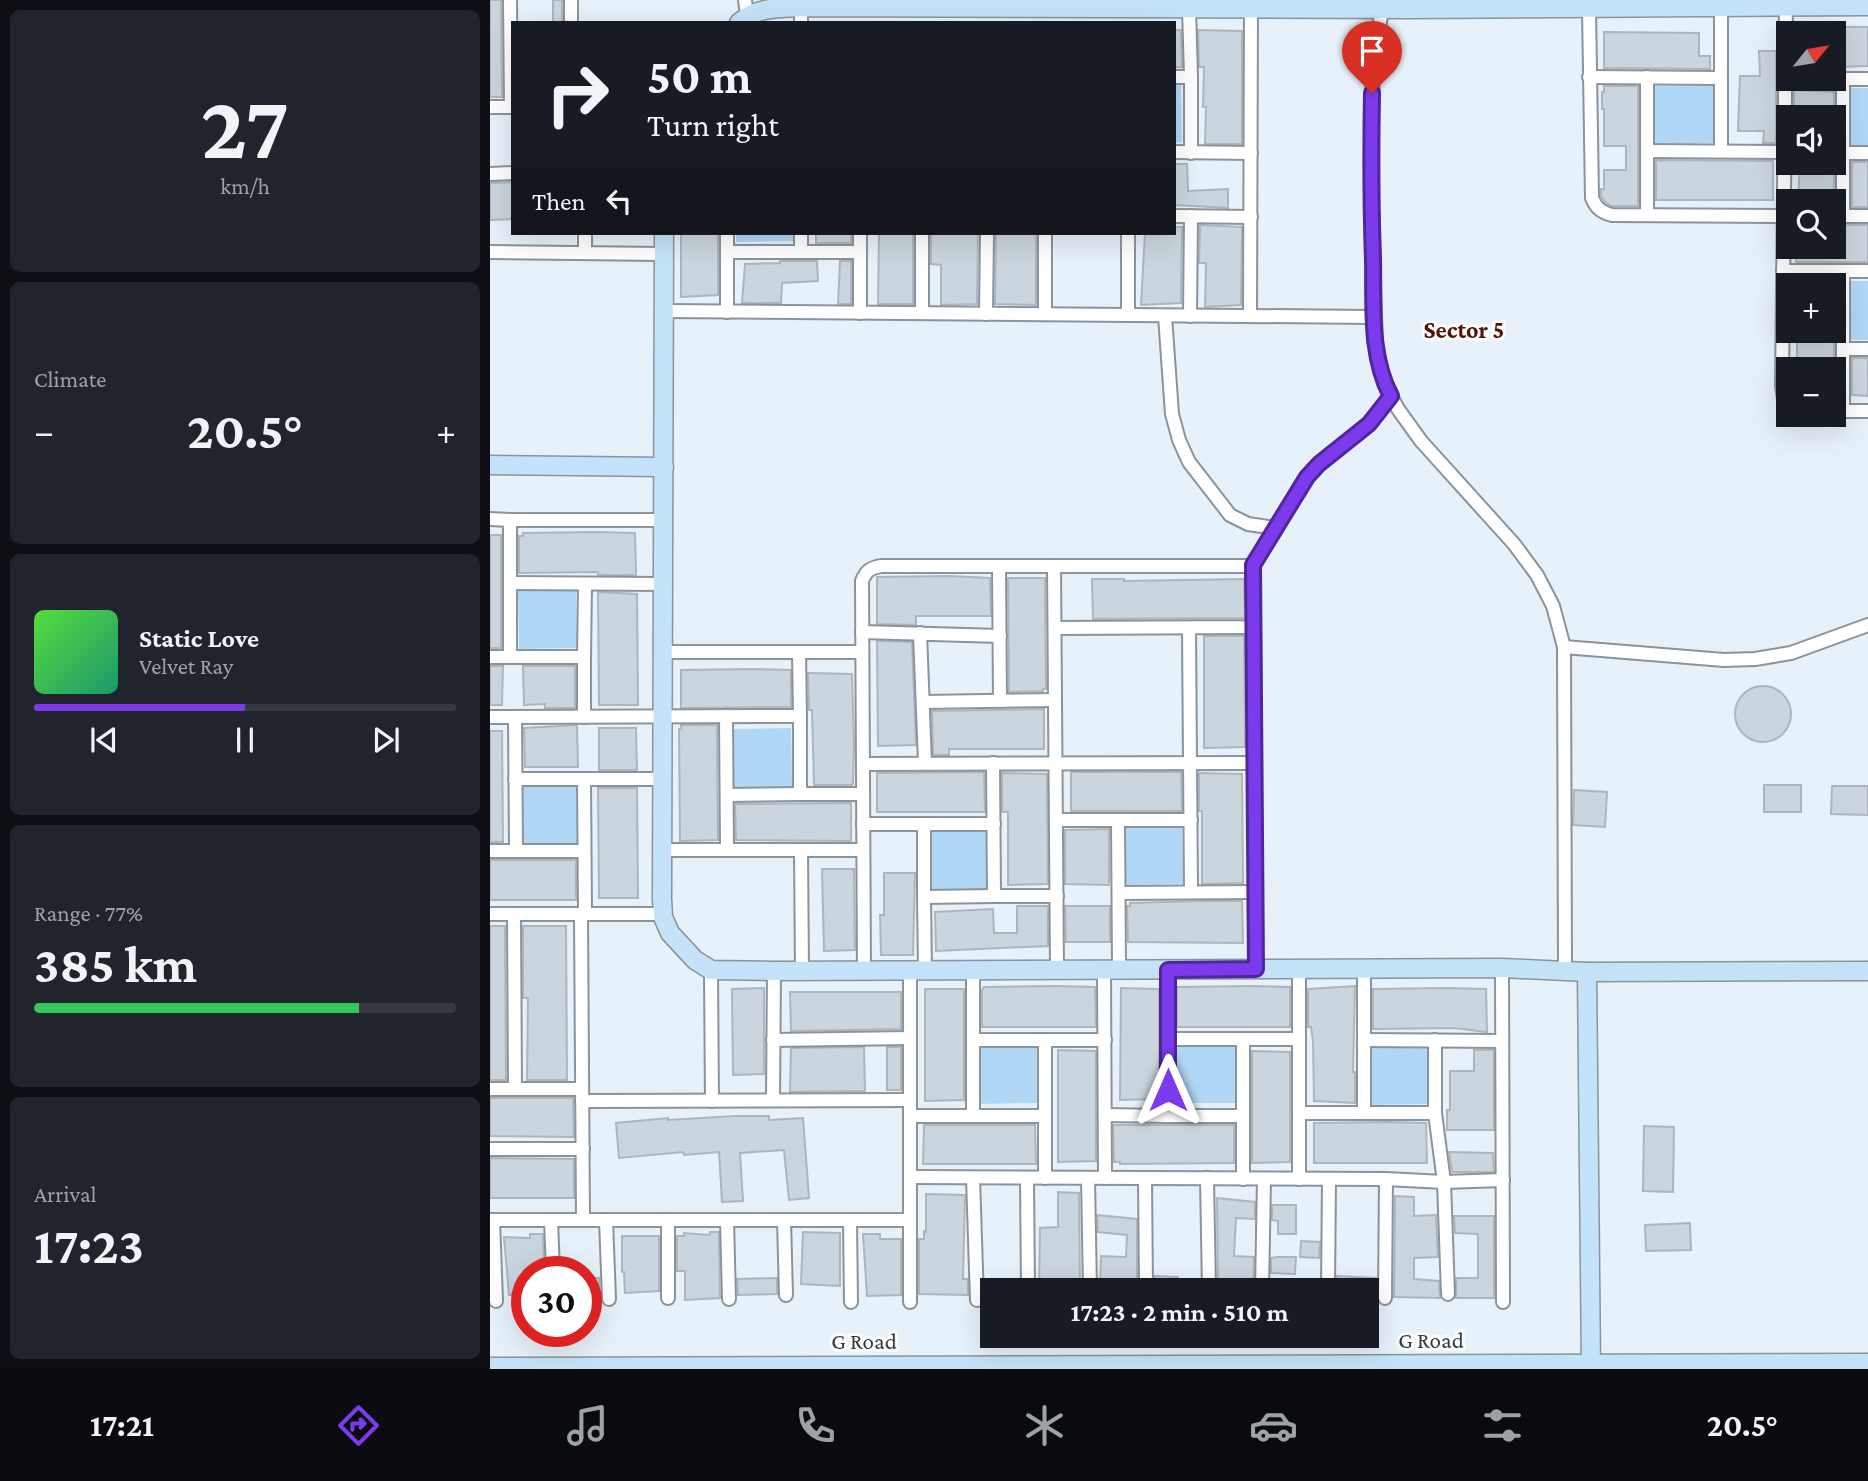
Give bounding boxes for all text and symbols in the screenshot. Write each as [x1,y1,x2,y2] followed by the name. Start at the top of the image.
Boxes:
[1342,21,1402,93] pin
[1776,21,1846,91] north arrow
[1776,21,1846,427] map controls
[1353,32,1391,70] icon: arrive
[532,49,623,140] icon: right
[647,49,752,104] text: 50 m
[201,76,289,178] text: 27
[1776,105,1846,175] button: sound
[647,107,779,143] text: Turn right
[220,173,270,199] text: km/h
[600,182,638,220] icon: left
[532,187,586,216] text: Then
[1776,189,1846,259] button: search
[1776,273,1846,343] button: +
[1424,316,1504,343] district label: Sector 5
[1776,357,1846,427] button: −
[34,366,106,392] text: Climate
[187,401,303,459] text: 20.5°
[34,410,54,452] text: −
[436,410,456,452] text: +
[139,624,259,653] text: Static Love
[139,653,233,679] text: Velvet Ray
[85,721,123,759] icon: previous
[226,721,264,759] icon: pause
[367,721,405,759] icon: next
[34,900,143,926] text: Range · 77%
[34,935,197,993] text: 385 km
[1131,1053,1205,1127] position arrow
[34,1181,97,1207] text: Arrival
[34,1216,144,1274] text: 17:23
[511,1256,602,1347] speed limit sign: 30
[1070,1298,1289,1327] text: 17:23 · 2 min · 510 m
[1398,1327,1464,1353] street label: G Road
[831,1328,897,1354] street label: G Road
[334,1401,383,1450] icon: directions
[563,1401,612,1450] icon: music
[791,1401,840,1450] icon: phone
[1020,1401,1069,1450] icon: climate
[1249,1401,1298,1450] icon: car
[1478,1401,1527,1450] icon: filters
[90,1407,154,1443] text: 17:21
[1707,1407,1778,1443] text: 20.5°

